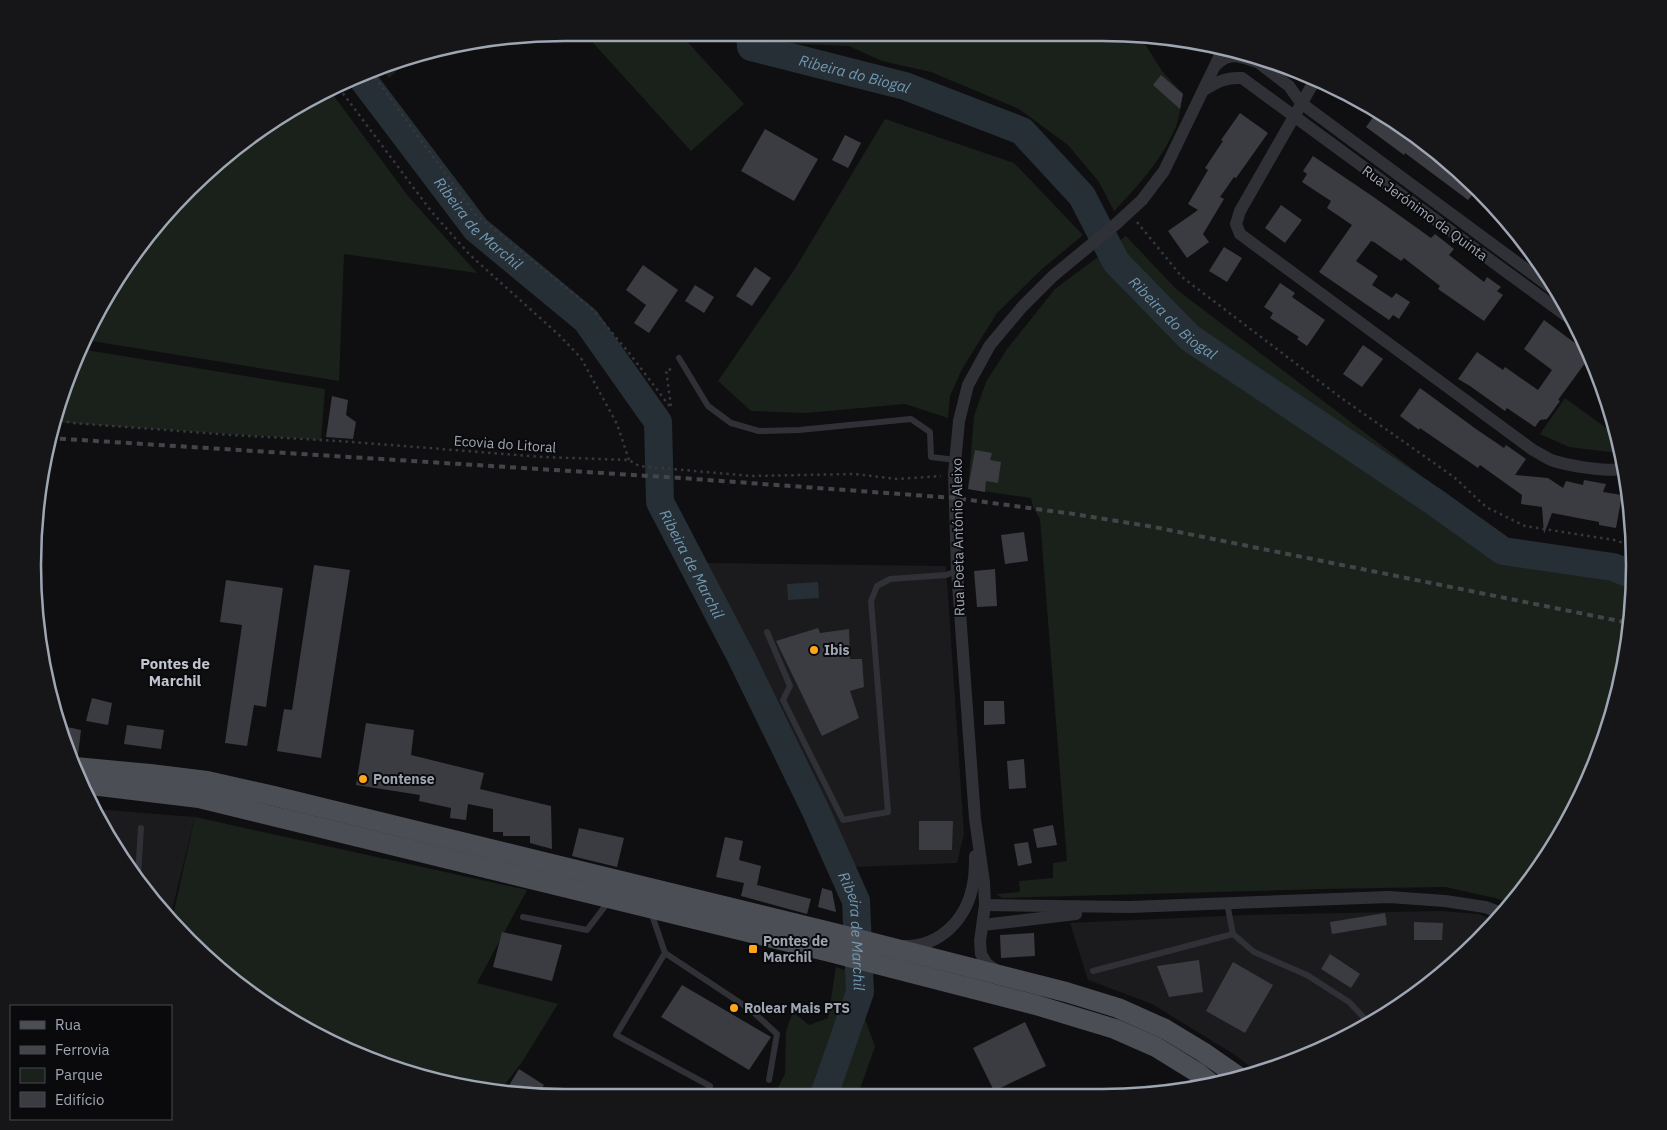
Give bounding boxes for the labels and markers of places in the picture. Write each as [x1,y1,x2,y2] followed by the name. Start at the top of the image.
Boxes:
[824,641,850,659] place label: Ibis
[808,644,820,656] marker: Ibis
[373,770,435,788] place label: Pontense
[357,773,369,785] marker: Pontense
[763,932,828,966] place label: Pontes de Marchil
[747,943,759,955] marker: Pontes de Marchil
[744,999,850,1017] place label: Rolear Mais PTS
[728,1002,740,1014] marker: Rolear Mais PTS

